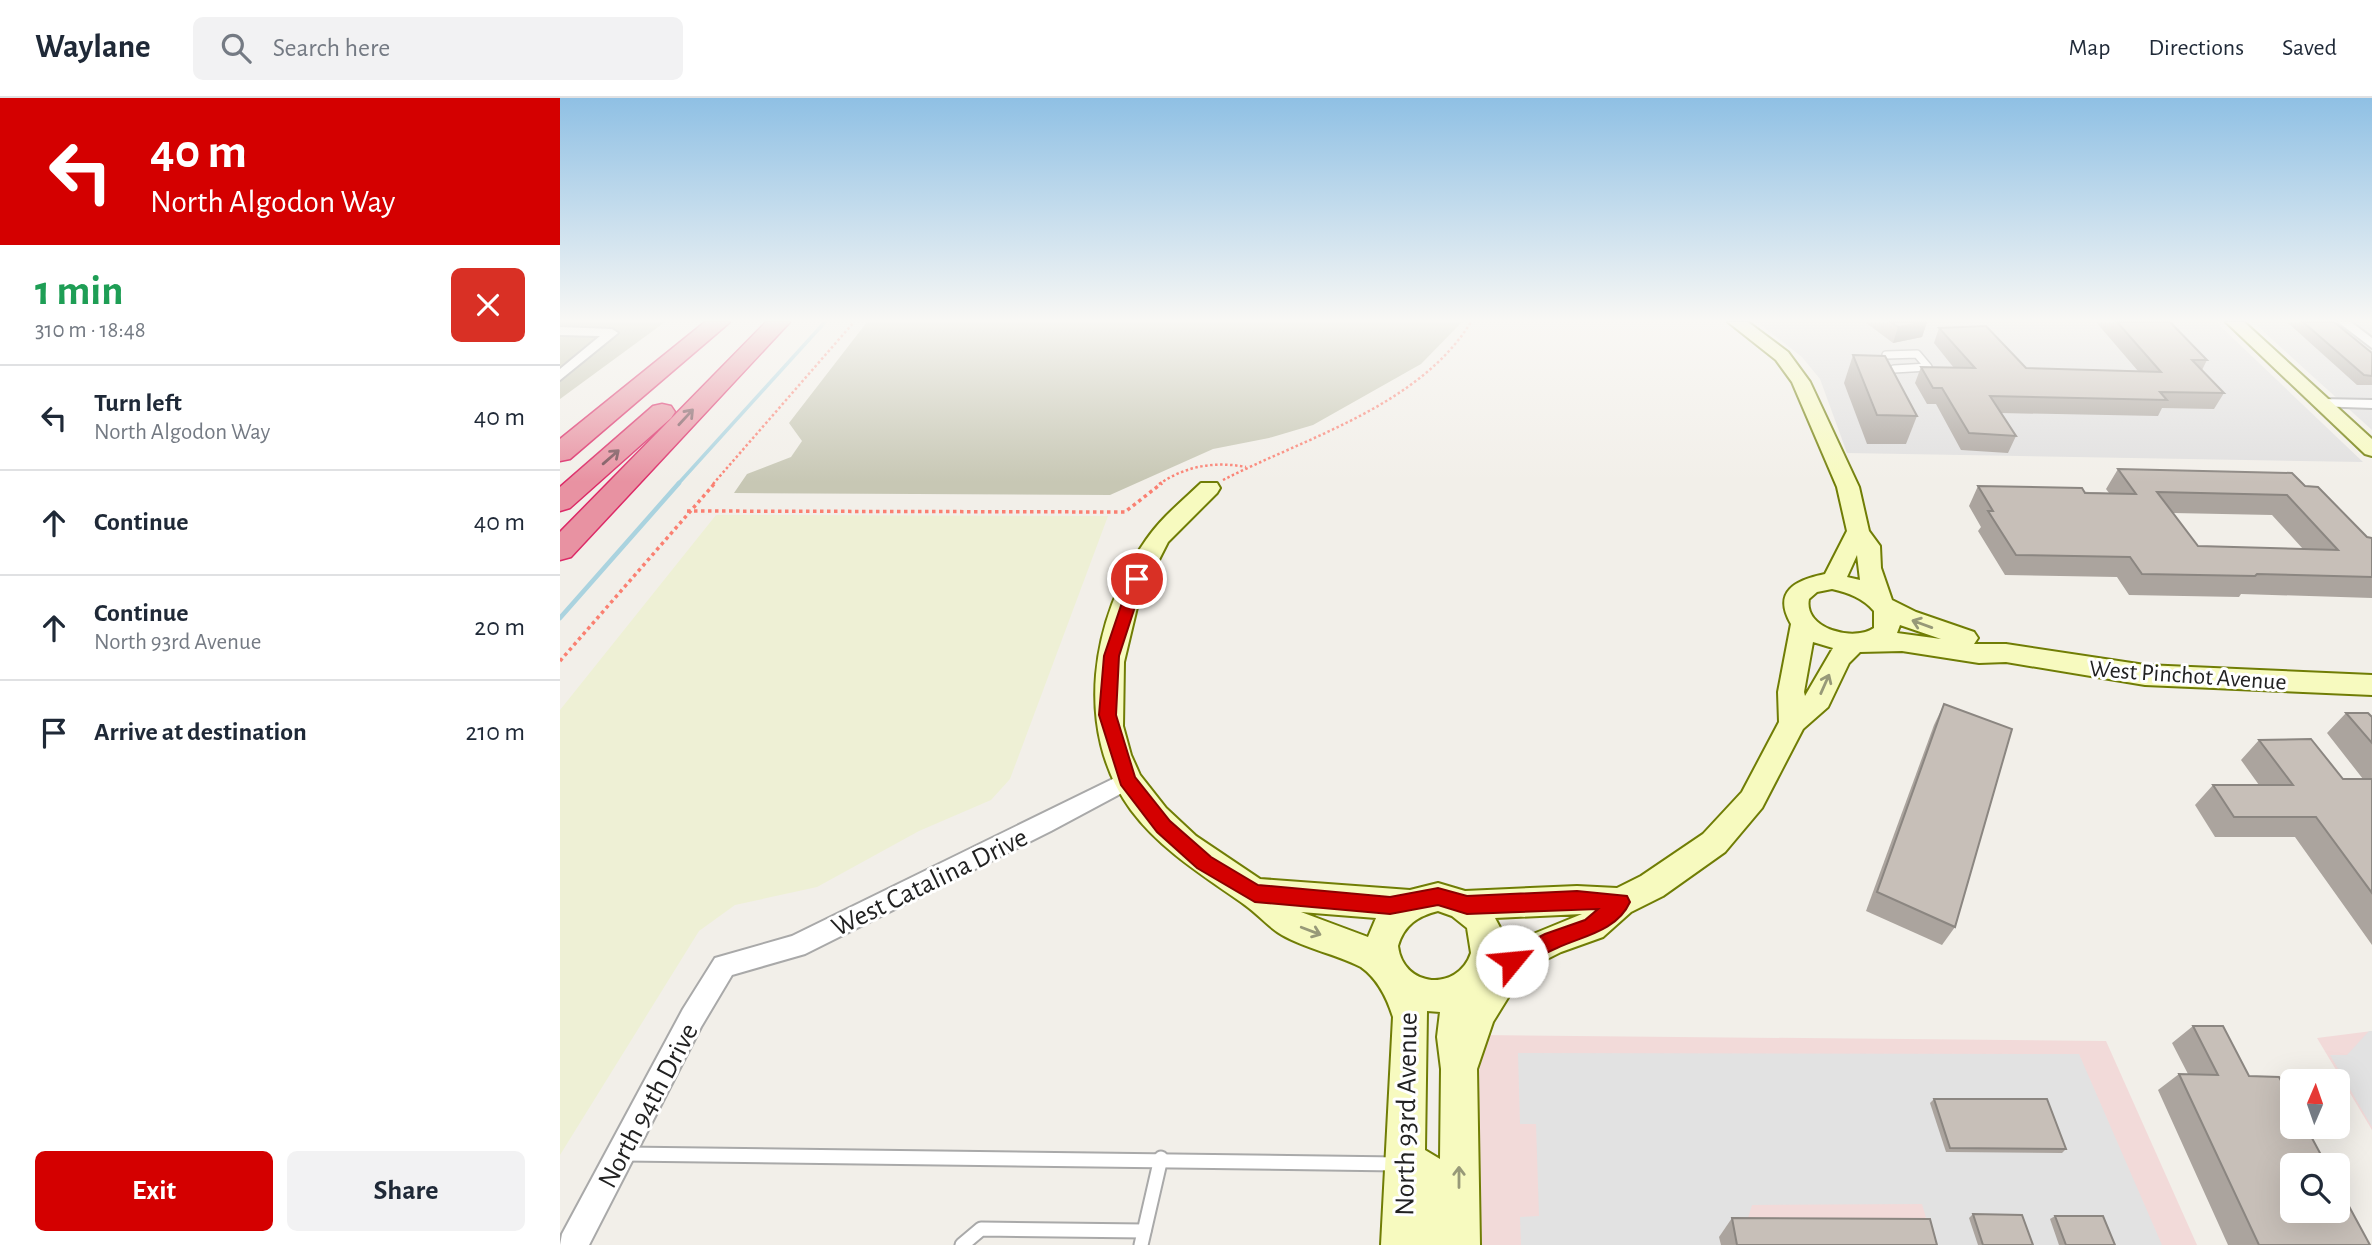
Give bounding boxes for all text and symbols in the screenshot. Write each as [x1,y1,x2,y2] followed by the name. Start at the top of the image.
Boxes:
[193,17,683,80] search box
[217,29,255,67] icon: search
[35,31,151,64] text: Waylane
[273,35,390,61] text: Search here
[2068,36,2110,60] text: Map
[2148,36,2244,60] text: Directions
[2282,36,2337,60] text: Saved
[35,126,126,217] icon: left
[150,128,247,177] text: 40 m
[150,186,395,218] text: North Algodon Way
[451,268,525,342] button: close
[35,270,124,312] text: 1 min
[35,319,146,342] text: 310 m · 18:48
[94,390,182,416] text: Turn left
[35,399,73,437] icon: left
[474,404,525,430] text: 40 m
[677,409,694,426] one-way arrow
[94,421,270,444] text: North Algodon Way
[602,449,620,465] one-way arrow
[35,504,73,542] icon: ahead
[94,509,189,535] text: Continue
[474,509,525,535] text: 40 m
[1107,549,1167,609] pin
[1118,560,1156,598] icon: arrive
[94,600,189,626] text: Continue
[35,609,73,647] icon: ahead
[474,614,525,640] text: 20 m
[1912,617,1934,629] one-way arrow
[94,631,261,654] text: North 93rd Avenue
[2088,657,2287,695] street label: West Pinchot Avenue
[1819,674,1832,696] one-way arrow
[35,714,73,752] icon: arrive
[94,719,307,745] text: Arrive at destination
[465,719,525,745] text: 210 m
[828,823,1032,942] street label: West Catalina Drive
[1475,924,1549,998] position arrow
[1300,926,1322,939] one-way arrow
[1391,1012,1423,1216] street label: North 93rd Avenue
[594,1019,704,1193] street label: North 94th Drive
[2280,1069,2350,1139] north arrow
[2280,1069,2350,1223] map controls
[35,1151,273,1231] button: Exit
[287,1151,525,1231] button: Share
[2280,1153,2350,1223] button: search
[1452,1166,1466,1189] one-way arrow

